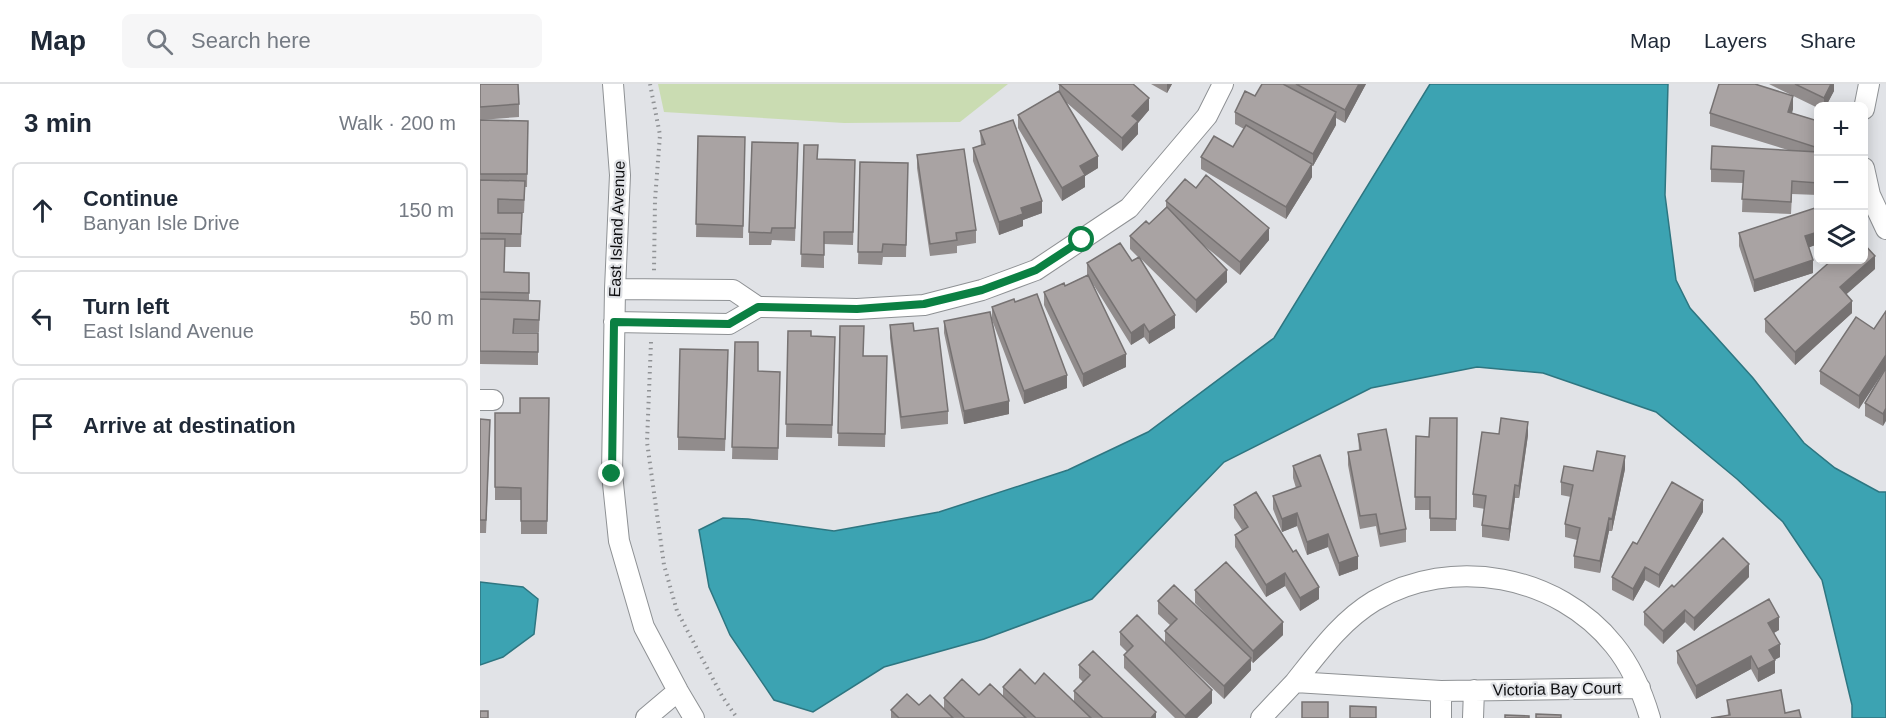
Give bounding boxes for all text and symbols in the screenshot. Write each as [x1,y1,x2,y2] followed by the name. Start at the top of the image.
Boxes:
[122,14,542,68] search box
[30,25,86,56] text: Map
[143,25,176,58] icon: search
[191,28,311,53] text: Search here
[1630,29,1671,52] text: Map
[1704,29,1767,52] text: Layers
[1800,29,1856,52] text: Share
[1814,102,1868,264] map controls
[1814,102,1868,156] button: +
[24,108,92,138] text: 3 min
[339,112,456,134] text: Walk · 200 m
[1814,156,1868,210] button: −
[606,160,628,298] street label: East Island Avenue
[83,186,178,211] text: Continue
[26,194,59,227] icon: ahead
[398,199,454,221] text: 150 m
[1814,210,1868,264] button: layers
[83,212,240,234] text: Banyan Isle Drive
[1068,226,1094,252] route start
[83,294,169,319] text: Turn left
[26,302,59,335] icon: left
[410,307,454,329] text: 50 m
[83,320,254,342] text: East Island Avenue
[26,410,59,443] icon: arrive
[83,413,296,438] text: Arrive at destination
[598,460,624,486] route end
[1493,679,1622,699] street label: Victoria Bay Court

